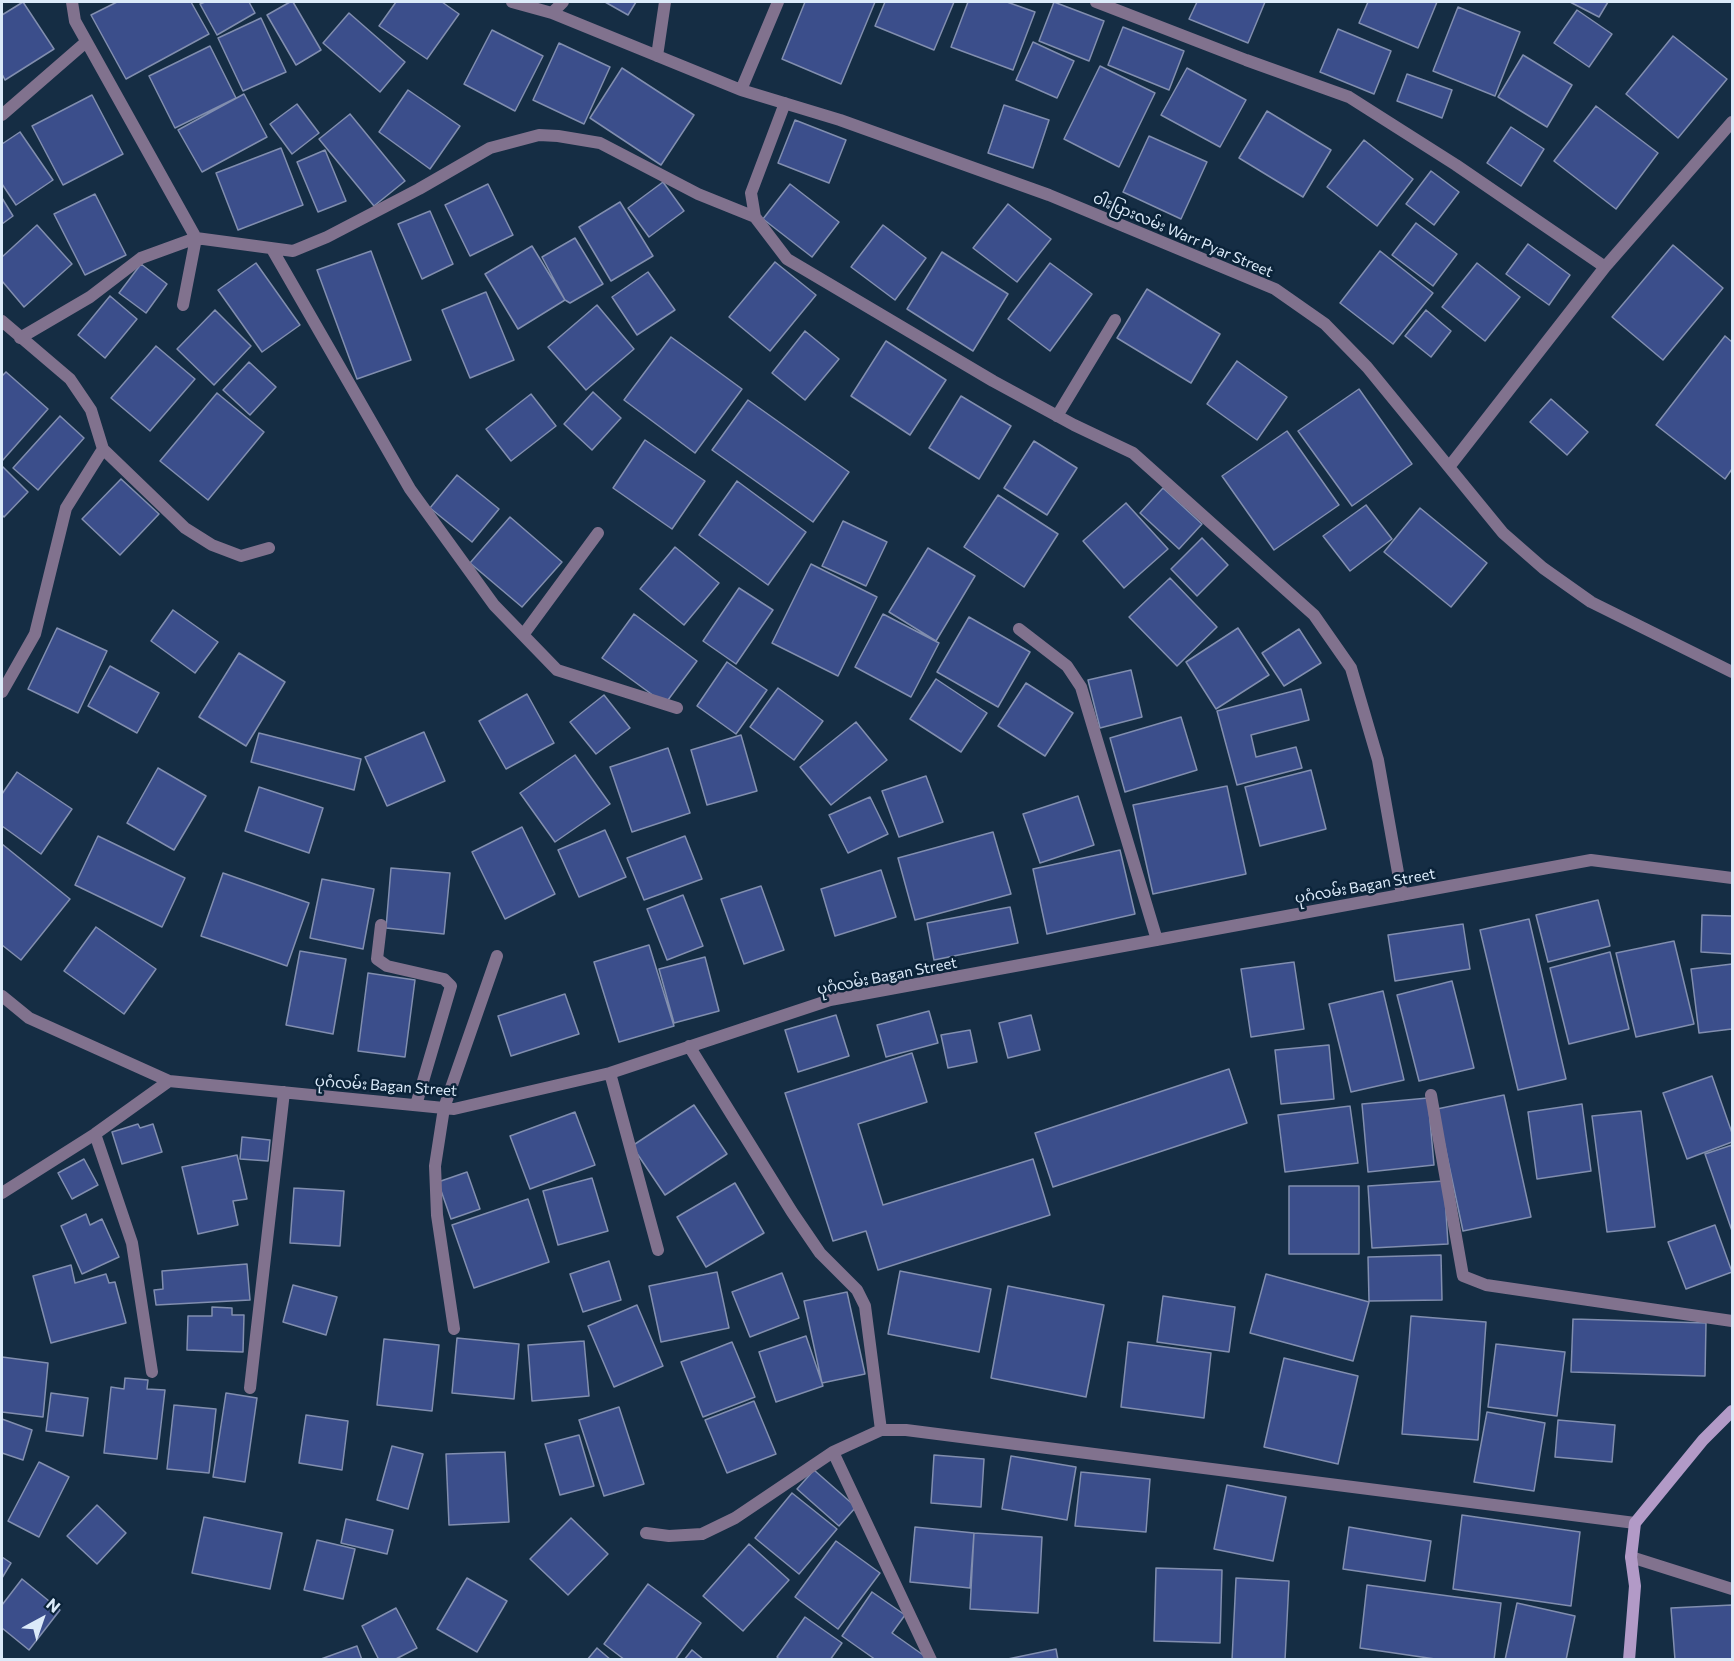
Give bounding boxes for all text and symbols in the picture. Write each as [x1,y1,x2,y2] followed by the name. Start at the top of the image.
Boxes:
[1091,189,1275,281] street label: ဝါးပြားလမ်း Warr Pyar Street
[1293,865,1437,907] street label: ပုဂံလမ်း Bagan Street
[815,954,959,998] street label: ပုဂံလမ်း Bagan Street
[314,1072,458,1100] street label: ပုဂံလမ်း Bagan Street
[12,1589,72,1649] north arrow
[43,1594,65,1616] text: N

